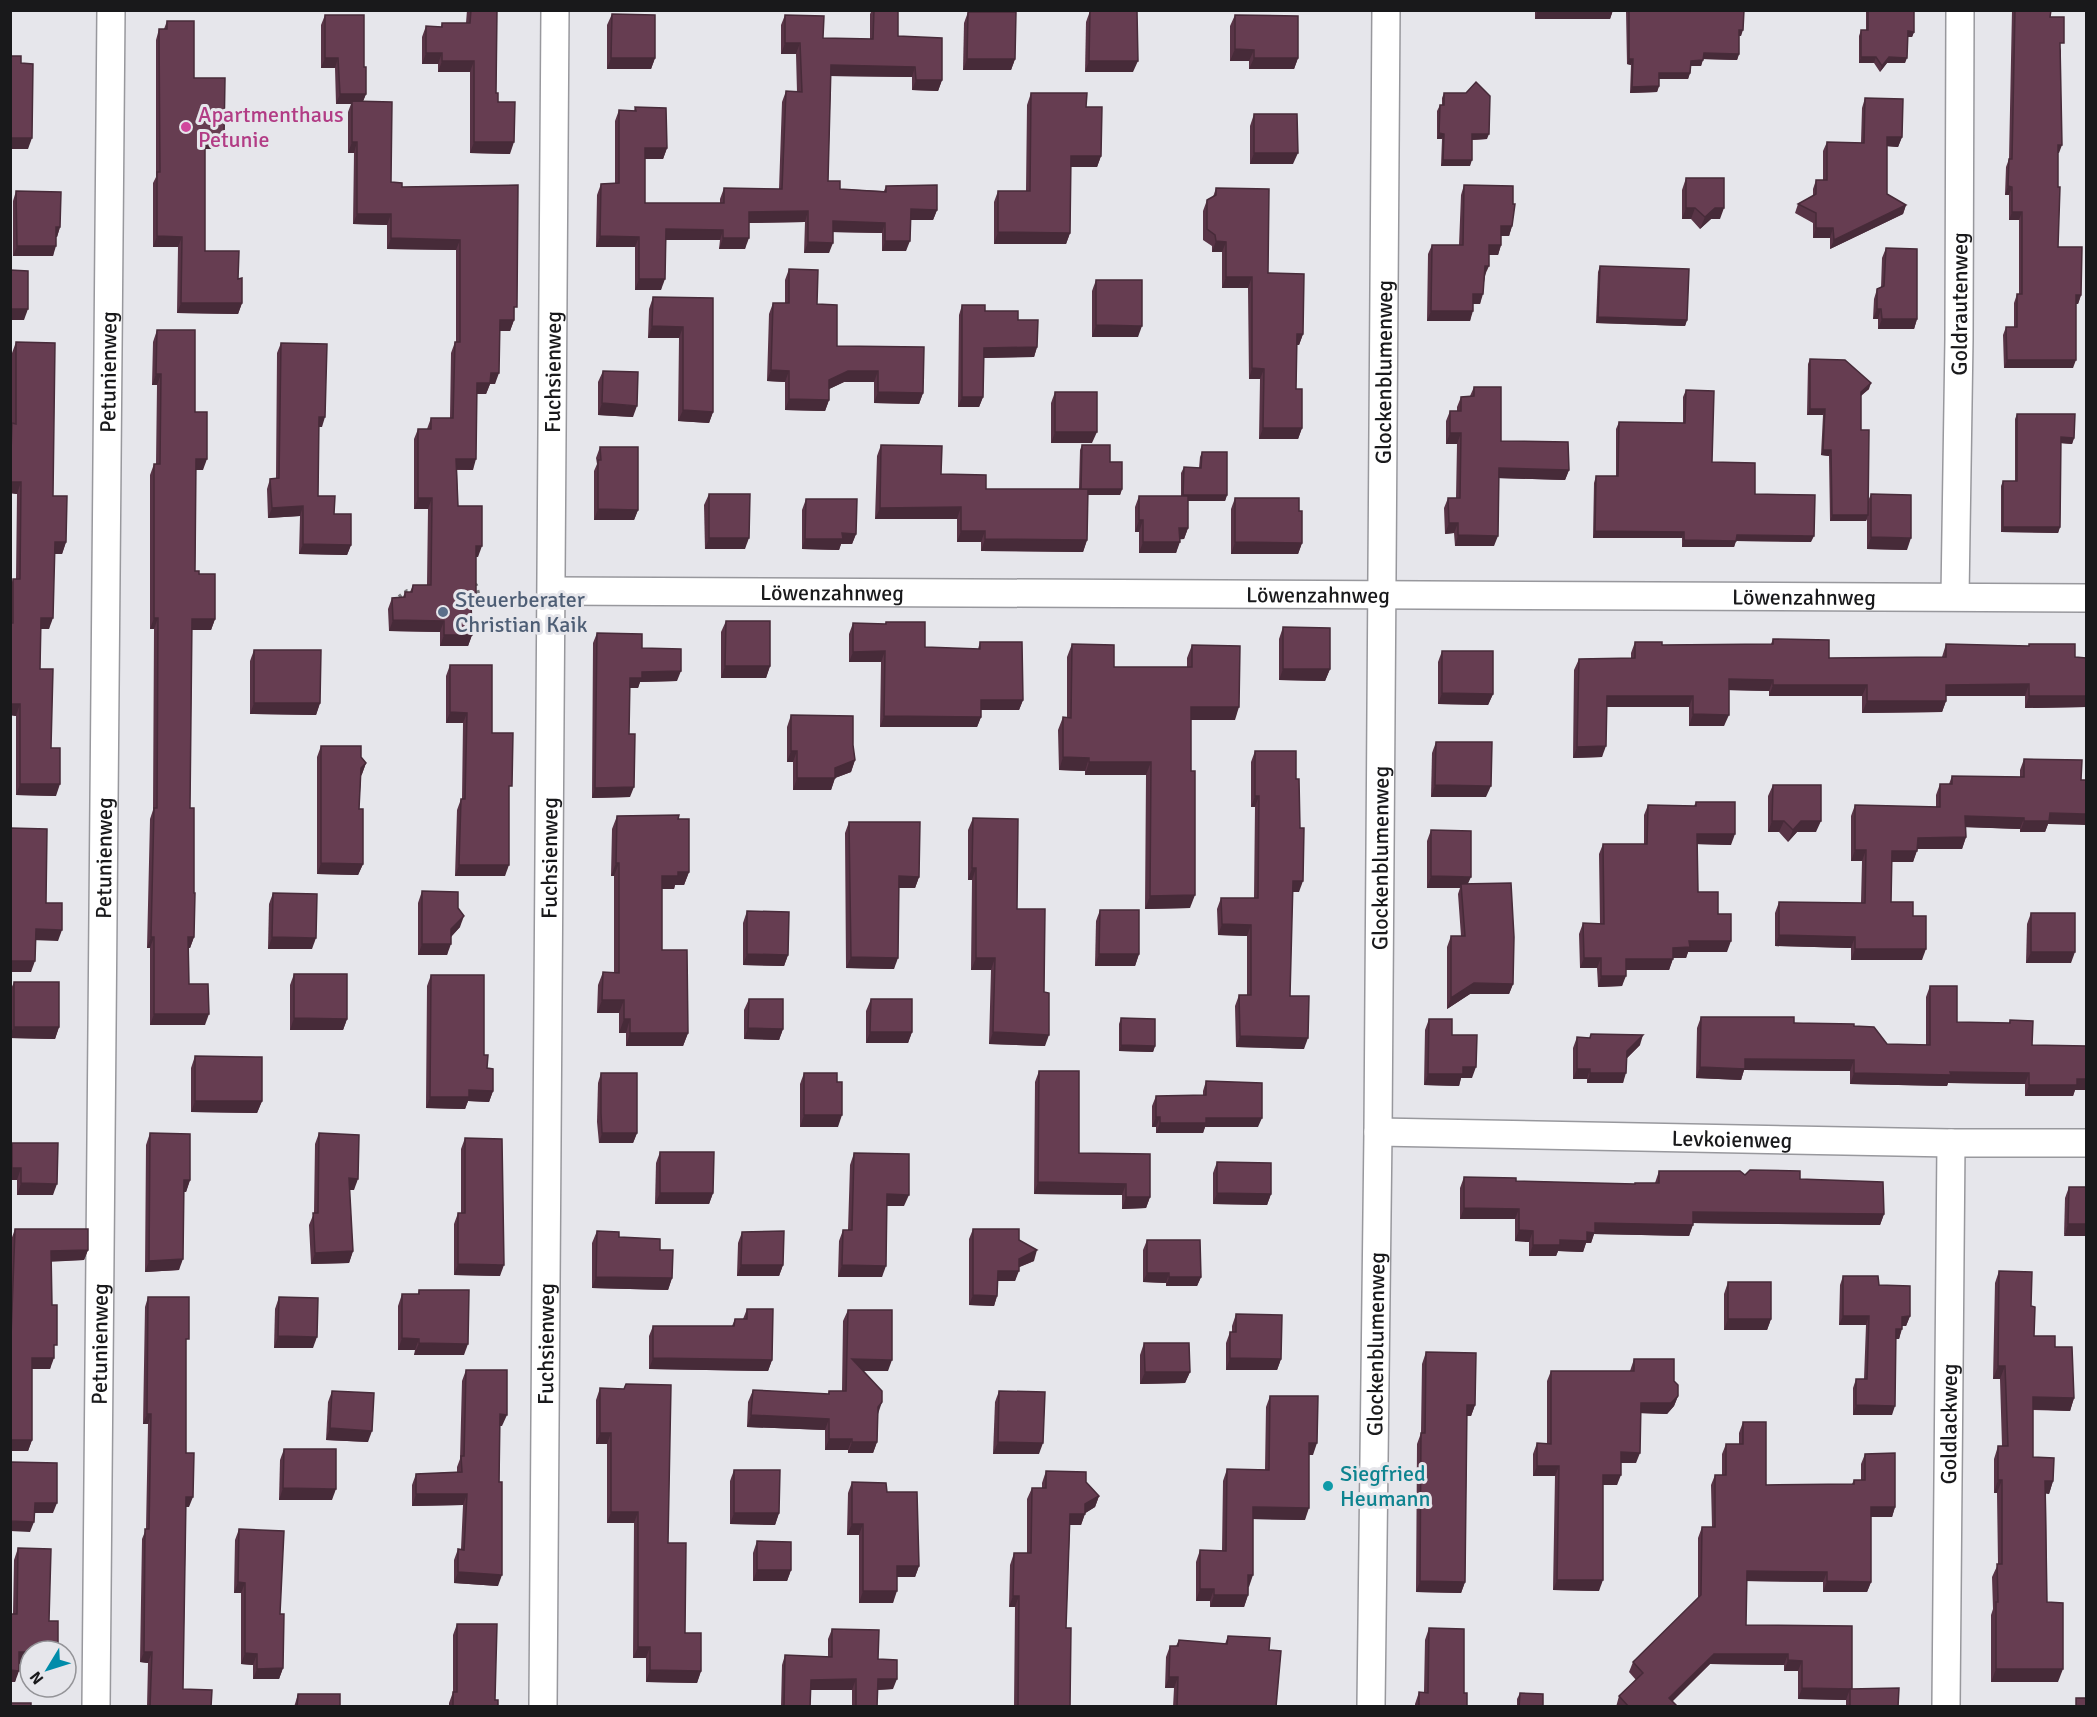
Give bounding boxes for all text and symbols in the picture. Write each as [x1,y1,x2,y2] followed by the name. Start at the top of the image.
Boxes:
[198,101,344,153] place label: Apartmenthaus Petunie
[179,120,193,134] marker: Apartmenthaus Petunie
[1945,232,1973,376] street label: Goldrautenweg
[1369,280,1398,464] street label: Glockenblumenweg
[94,311,122,433] street label: Petunienweg
[539,311,566,433] street label: Fuchsienweg
[760,578,904,606] street label: Löwenzahnweg
[1246,581,1390,608] street label: Löwenzahnweg
[1732,583,1876,611] street label: Löwenzahnweg
[455,586,587,638] place label: Steuerberater Christian Kaik
[436,605,450,619] marker: Steuerberater Christian Kaik
[1366,766,1394,950] street label: Glockenblumenweg
[89,797,118,919] street label: Petunienweg
[535,797,563,919] street label: Fuchsienweg
[1671,1124,1793,1153] street label: Levkoienweg
[1361,1252,1390,1436] street label: Glockenblumenweg
[85,1283,113,1405] street label: Petunienweg
[532,1283,559,1405] street label: Fuchsienweg
[1934,1363,1963,1485] street label: Goldlackweg
[1340,1460,1431,1512] place label: Siegfried Heumann
[1321,1479,1335,1493] marker: Siegfried Heumann
[18,1639,78,1699] north arrow
[26,1667,48,1688] text: N

